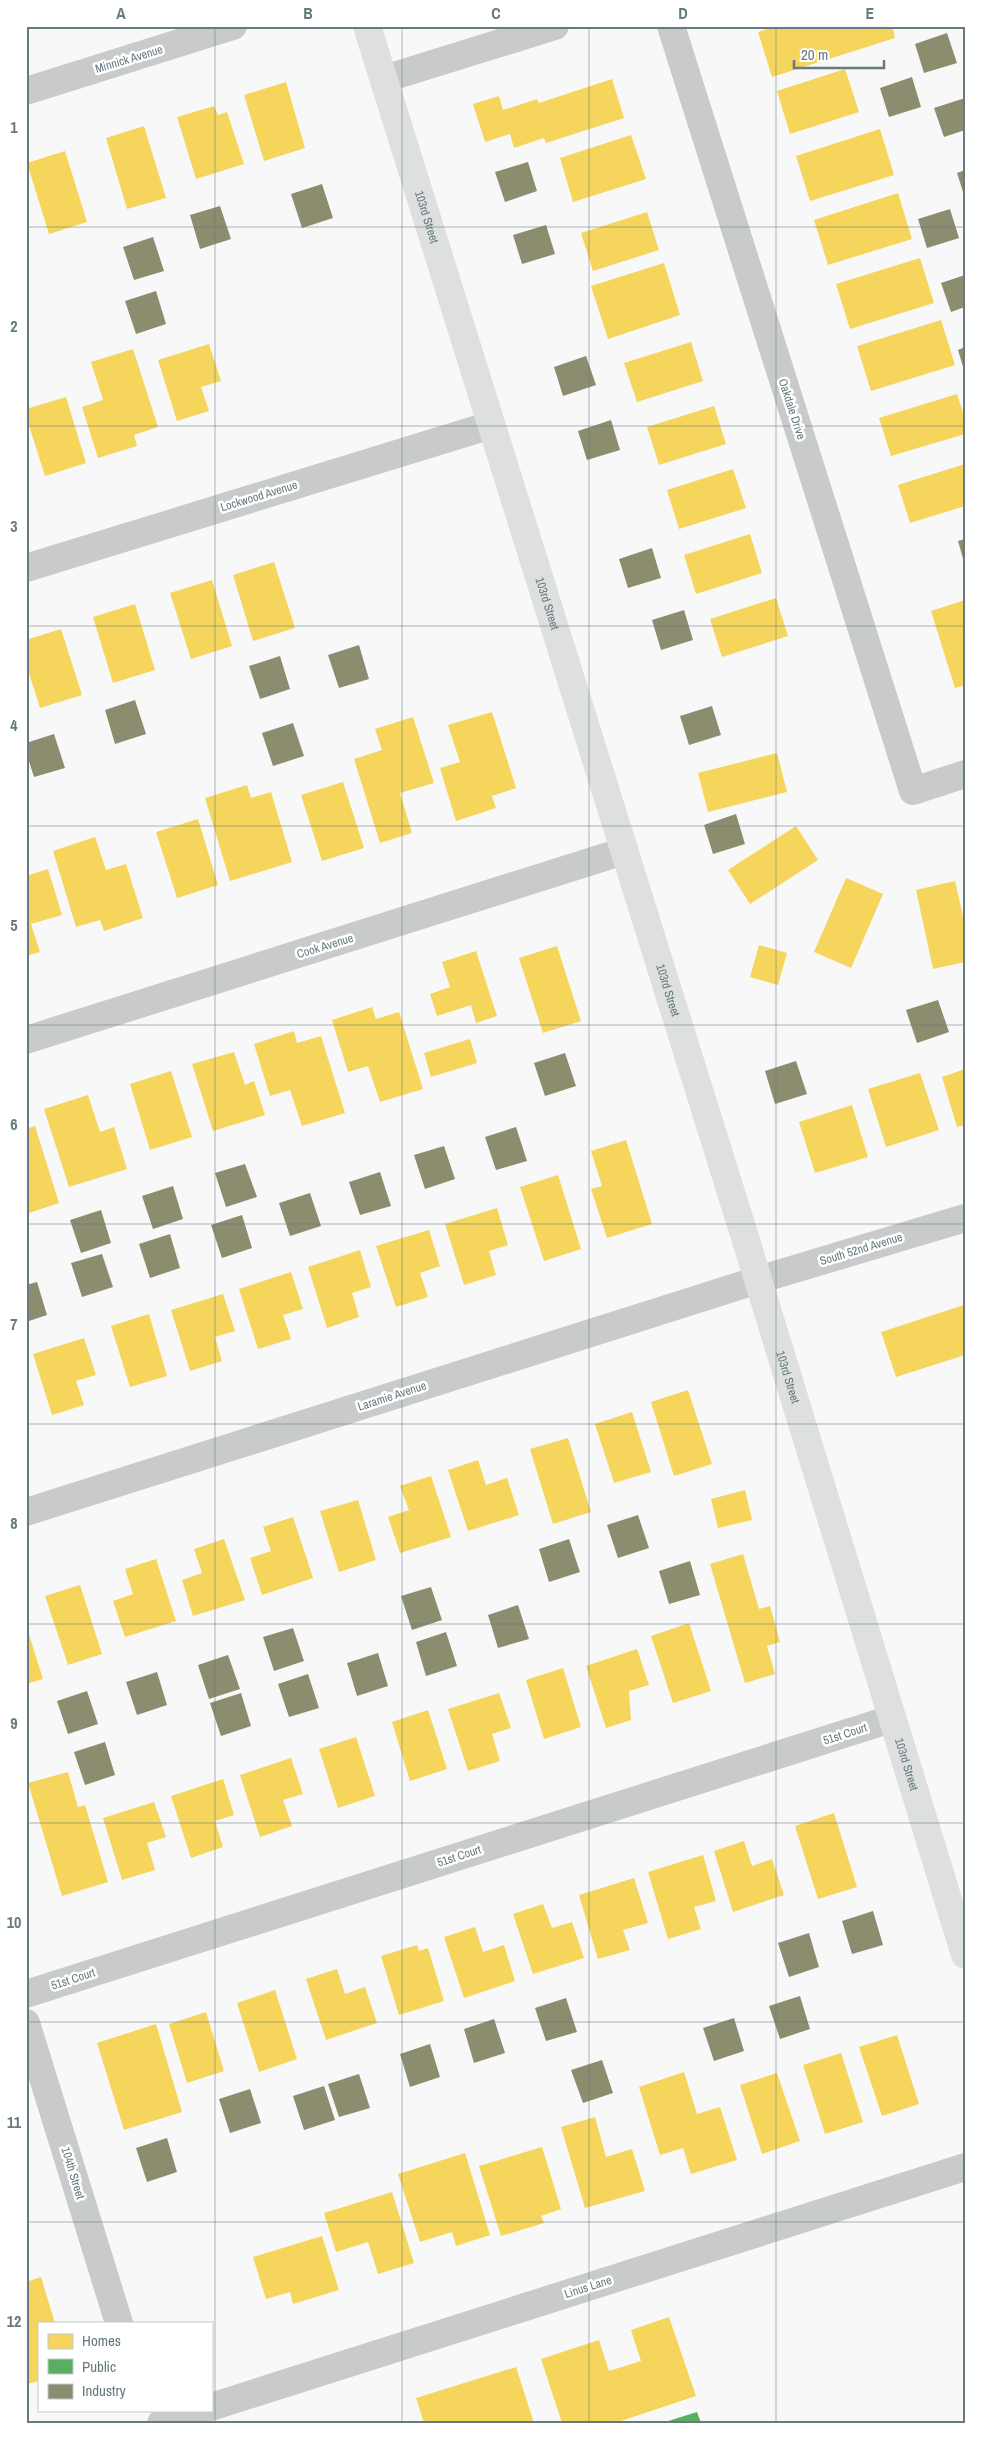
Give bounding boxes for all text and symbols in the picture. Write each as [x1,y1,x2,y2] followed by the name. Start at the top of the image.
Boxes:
[116,2,126,24] text: A
[303,2,313,24] text: B
[491,2,501,24] text: C
[678,2,688,24] text: D
[866,2,875,24] text: E
[794,38,884,70] scale bar
[93,41,165,77] street label: Minnick Avenue
[801,44,828,65] text: 20 m
[10,116,18,138] text: 1
[411,189,442,245] street label: 103rd Street
[10,315,18,337] text: 2
[775,377,809,441] street label: Oakdale Drive
[219,477,299,515] street label: Lockwood Avenue
[10,515,18,537] text: 3
[532,575,563,632] street label: 103rd Street
[10,714,18,736] text: 4
[10,914,18,936] text: 5
[295,930,355,962] street label: Cook Avenue
[652,962,684,1019] street label: 103rd Street
[10,1113,18,1135] text: 6
[818,1229,904,1269] street label: South 52nd Avenue
[10,1313,18,1335] text: 7
[772,1349,804,1406] street label: 103rd Street
[356,1377,428,1415] street label: Laramie Avenue
[10,1512,18,1534] text: 8
[10,1712,18,1734] text: 9
[821,1719,869,1749] street label: 51st Court
[891,1736,922,1793] street label: 103rd Street
[435,1841,483,1871] street label: 51st Court
[7,1911,21,1933] text: 10
[49,1964,97,1994] street label: 51st Court
[7,2111,22,2133] text: 11
[58,2145,89,2201] street label: 104th Street
[562,2272,614,2302] street label: Linus Lane
[7,2310,21,2332] text: 12
[38,2322,212,2412] legend
[82,2330,121,2351] text: Homes
[82,2356,116,2377] text: Public
[82,2380,127,2401] text: Industry

